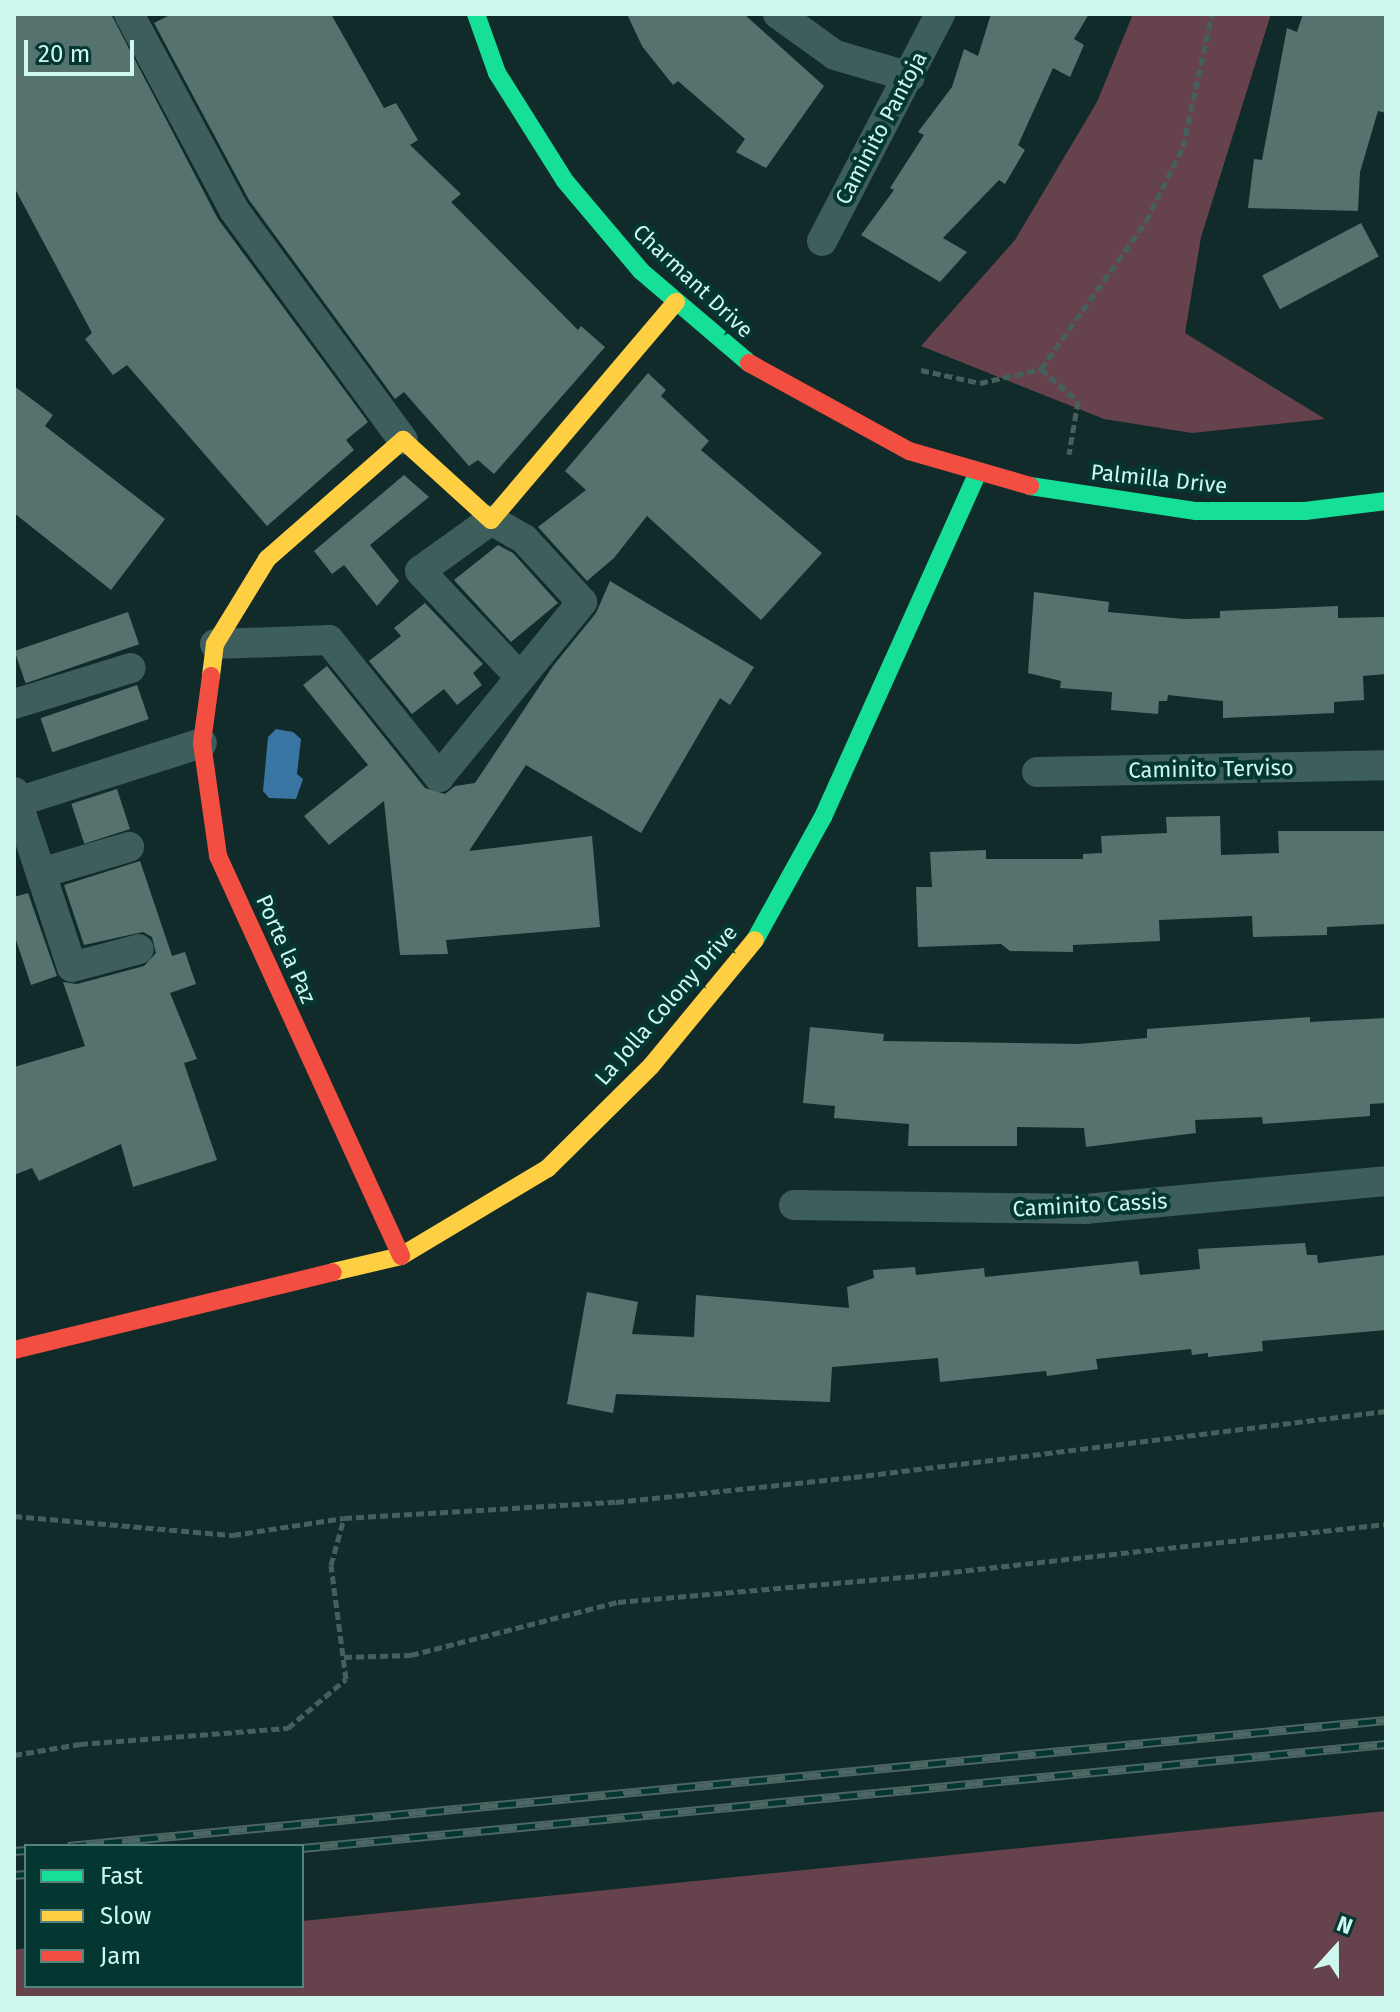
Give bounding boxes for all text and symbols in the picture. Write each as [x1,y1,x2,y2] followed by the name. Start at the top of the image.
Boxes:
[28,24,138,74] scale bar
[38,40,90,68] text: 20 m
[830,47,932,209] street label: Caminito Pantoja
[627,219,759,343] street label: Charmant Drive
[1089,459,1229,499] street label: Palmilla Drive
[1128,754,1294,784] street label: Caminito Terviso
[250,891,322,1007] street label: Porte la Paz
[589,920,743,1090] street label: La Jolla Colony Drive
[1012,1188,1168,1222] street label: Caminito Cassis
[24,1844,304,1988] legend
[100,1862,143,1890] text: Fast
[100,1902,151,1930] text: Slow
[1296,1908,1376,1988] north arrow
[1333,1910,1356,1940] text: N
[100,1942,141,1970] text: Jam

